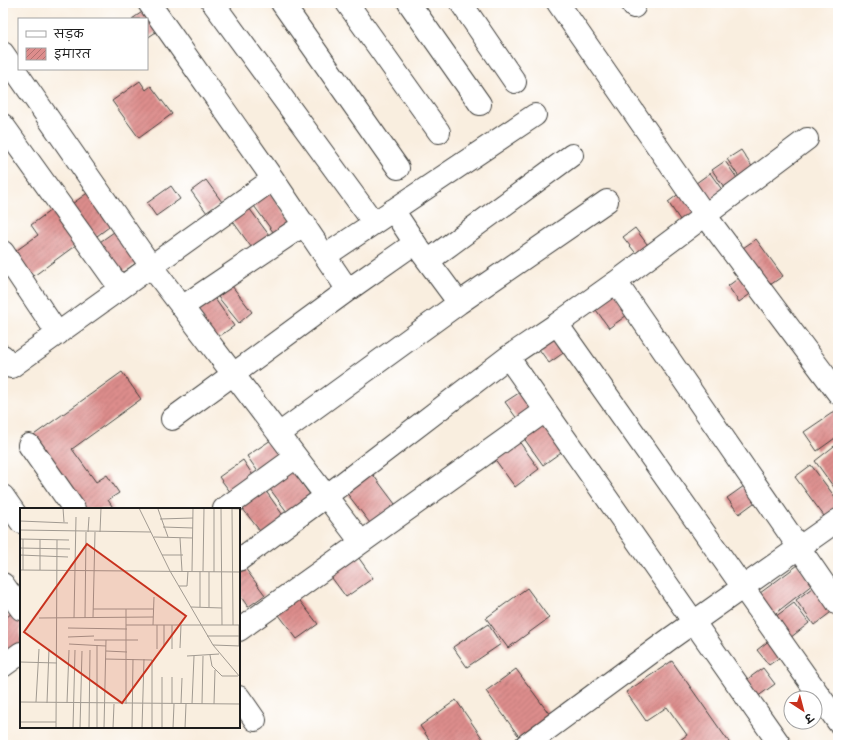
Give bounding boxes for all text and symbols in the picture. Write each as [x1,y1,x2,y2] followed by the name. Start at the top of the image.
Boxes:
[18,18,148,70] legend
[53,26,85,42] text: सड़क
[54,46,92,61] text: इमारत
[20,508,240,728] inset map
[783,690,823,730] north arrow
[800,710,817,727] text: उ

